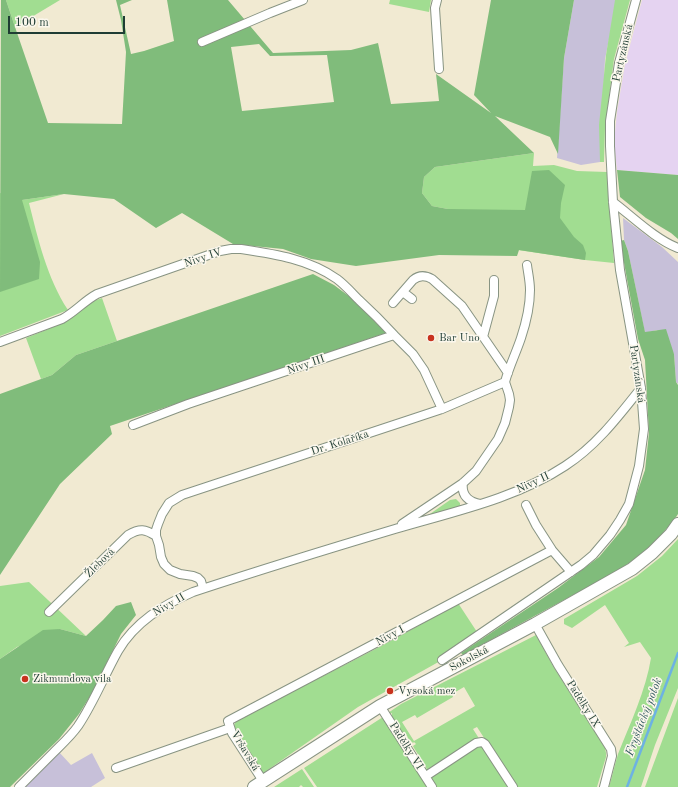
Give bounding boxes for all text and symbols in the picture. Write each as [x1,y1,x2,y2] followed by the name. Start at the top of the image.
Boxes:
[10,8,127,34] scale bar
[15,17,49,29] text: 100 m
[610,23,636,83] street label: Partyzánská
[182,245,224,271] street label: Nivy IV
[439,331,480,345] place label: Bar Uno
[426,333,436,343] marker: Bar Uno
[626,344,648,404] street label: Partyzánská
[285,352,327,378] street label: Nivy III
[309,427,371,459] street label: Dr. Kolaříka
[514,470,552,496] street label: Nivy II
[82,545,118,581] street label: Žlebová
[151,591,187,619] street label: Nivy II
[373,623,407,649] street label: Nivy I
[447,643,491,675] street label: Sokolská
[33,672,111,686] place label: Zikmundova vila
[20,674,30,684] marker: Zikmundova vila
[622,676,666,758] water label: Fryštácký potok
[563,678,603,730] street label: Padělky IX
[398,684,455,698] place label: Vysoká mez
[385,686,395,696] marker: Vysoká mez
[386,720,426,772] street label: Padělky VI
[228,728,262,774] street label: Vršavská

